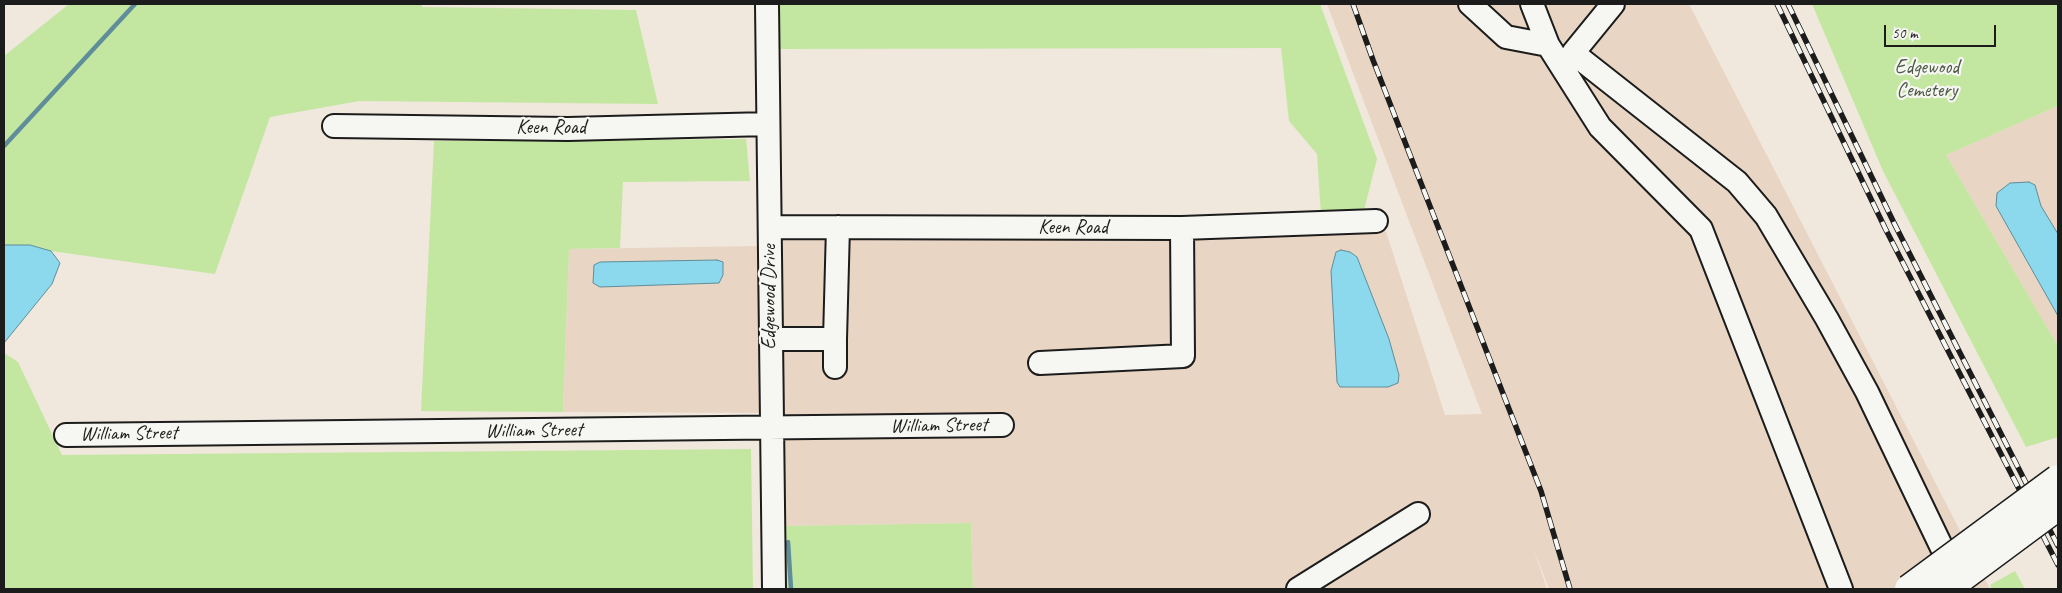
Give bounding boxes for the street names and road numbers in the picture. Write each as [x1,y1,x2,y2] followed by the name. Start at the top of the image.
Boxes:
[516,116,586,140] street label: Keen Road
[1038,216,1108,240] street label: Keen Road
[758,244,782,350] street label: Edgewood Drive
[890,413,988,439] street label: William Street
[485,418,583,444] street label: William Street
[80,421,178,447] street label: William Street

